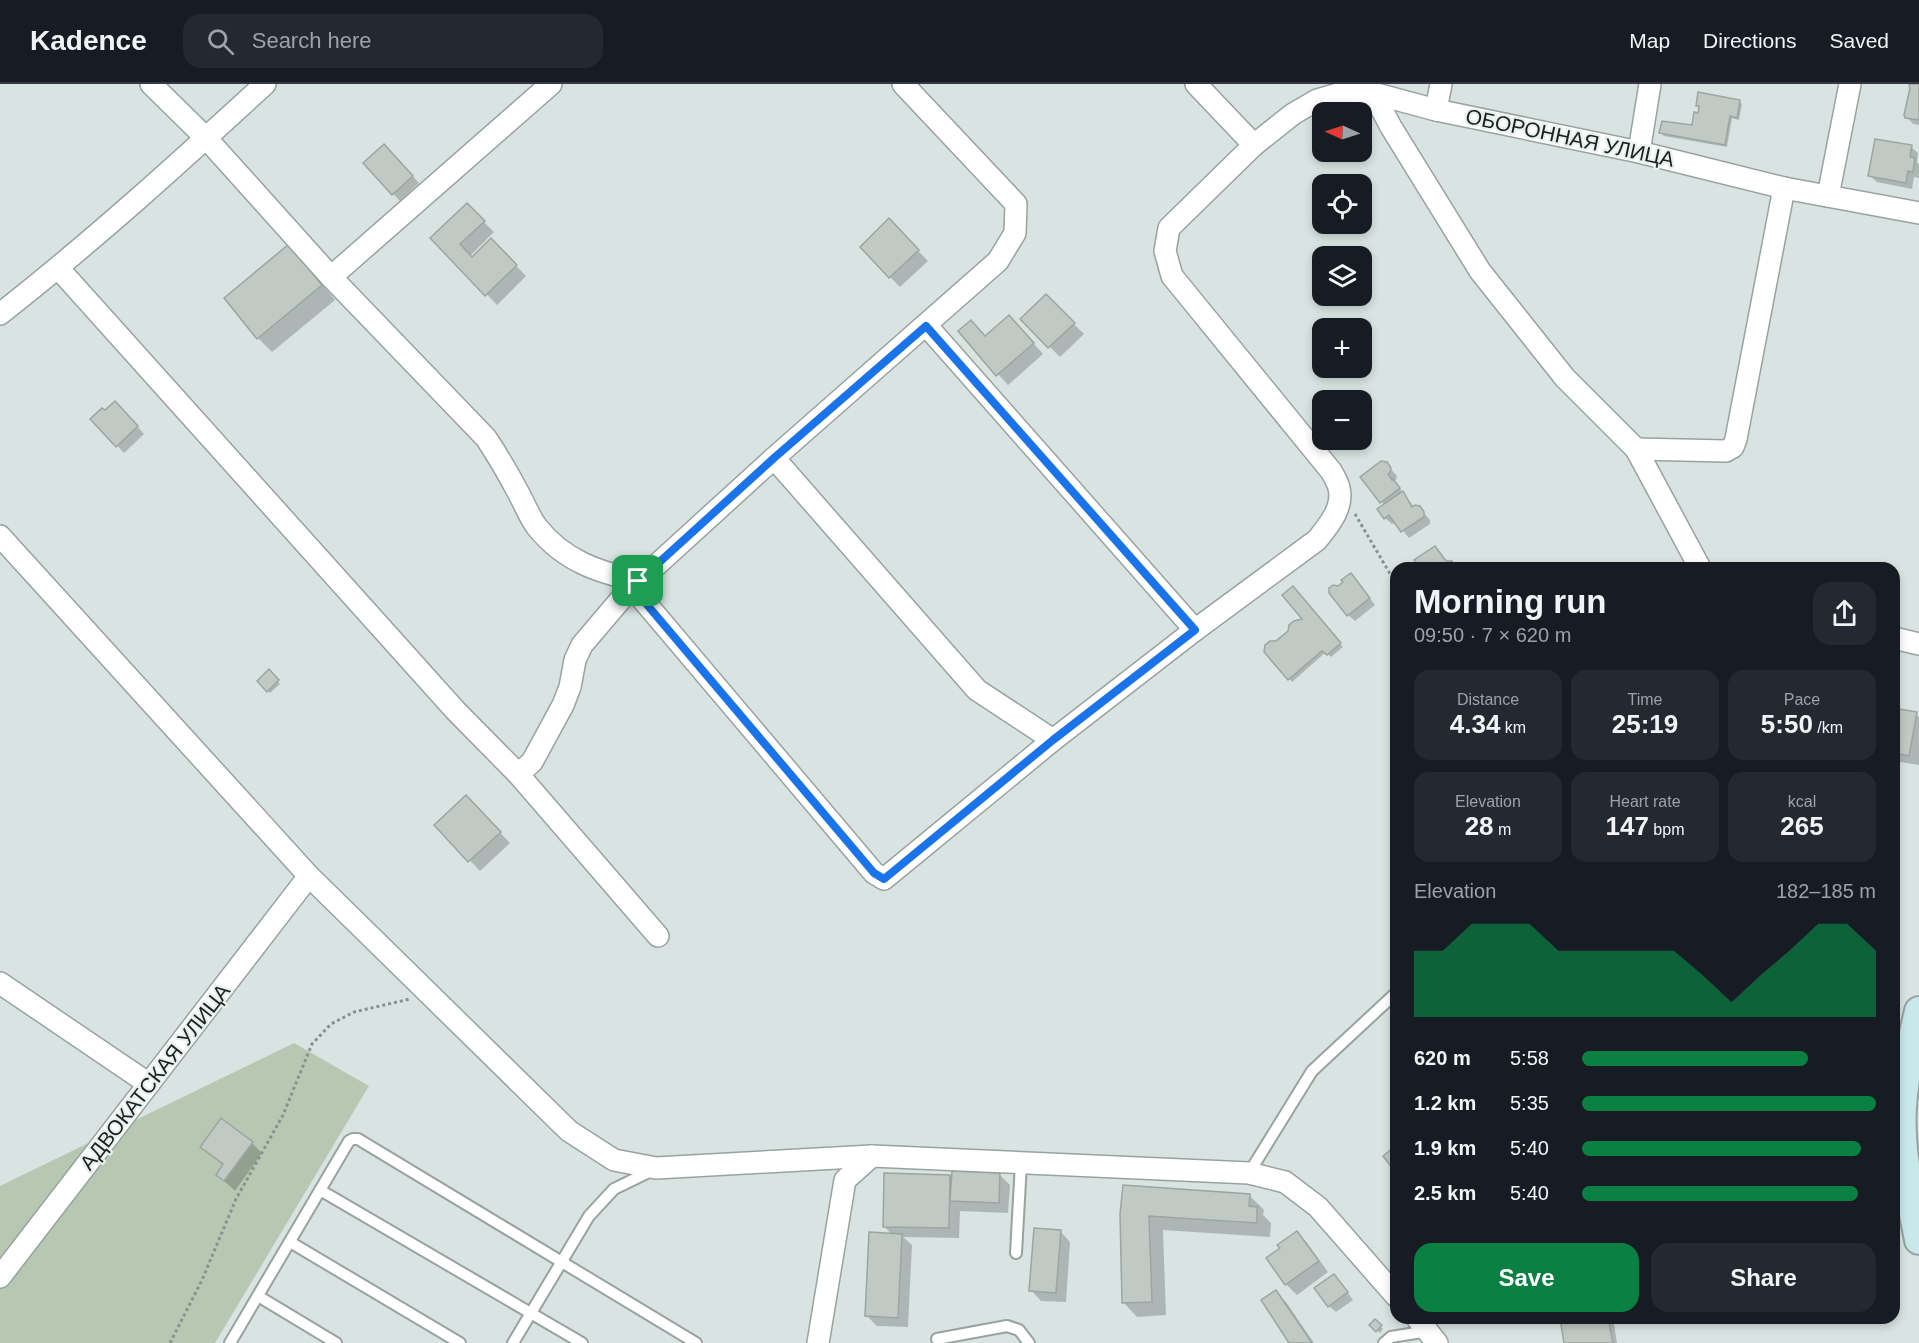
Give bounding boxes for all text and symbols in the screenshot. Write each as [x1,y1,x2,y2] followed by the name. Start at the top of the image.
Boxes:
[183,14,603,68] search box
[30,25,147,56] text: Kadence
[204,25,237,58] icon: search
[252,28,372,53] text: Search here
[1629,29,1670,52] text: Map
[1703,29,1796,52] text: Directions
[1829,29,1889,52] text: Saved
[1312,102,1372,162] north arrow
[1312,102,1372,450] map controls
[1464,104,1676,171] street label: ОБОРОННАЯ УЛИЦА
[1312,174,1372,234] button: locate
[1312,246,1372,306] button: layers
[1312,318,1372,378] button: +
[1312,390,1372,450] button: −
[612,555,663,606] pin
[621,564,654,597] icon: arrive
[1813,582,1876,645] button: share
[1414,583,1606,620] text: Morning run
[1414,624,1571,646] text: 09:50 · 7 × 620 m
[1457,691,1519,708] text: Distance
[1628,691,1662,708] text: Time
[1784,691,1820,708] text: Pace
[1450,709,1500,739] text: 4.34
[1612,709,1678,739] text: 25:19
[1761,709,1813,739] text: 5:50
[1500,719,1526,736] text: km
[1813,719,1843,736] text: /km
[1455,793,1521,810] text: Elevation
[1609,793,1681,810] text: Heart rate
[1788,793,1816,810] text: kcal
[1465,811,1494,841] text: 28
[1606,811,1649,841] text: 147
[1780,811,1824,841] text: 265
[1494,821,1511,838] text: m
[1649,821,1684,838] text: bpm
[1414,880,1496,902] text: Elevation
[1776,880,1876,902] text: 182–185 m
[75,979,234,1174] street label: АДВОКАТСКАЯ УЛИЦА
[1414,1047,1471,1069] text: 620 m
[1510,1047,1549,1069] text: 5:58
[1414,1092,1476,1114] text: 1.2 km
[1510,1092,1549,1114] text: 5:35
[1414,1137,1476,1159] text: 1.9 km
[1510,1137,1549,1159] text: 5:40
[1414,1182,1476,1204] text: 2.5 km
[1510,1182,1549,1204] text: 5:40
[1414,1243,1639,1312] button: Save
[1651,1243,1876,1312] button: Share

